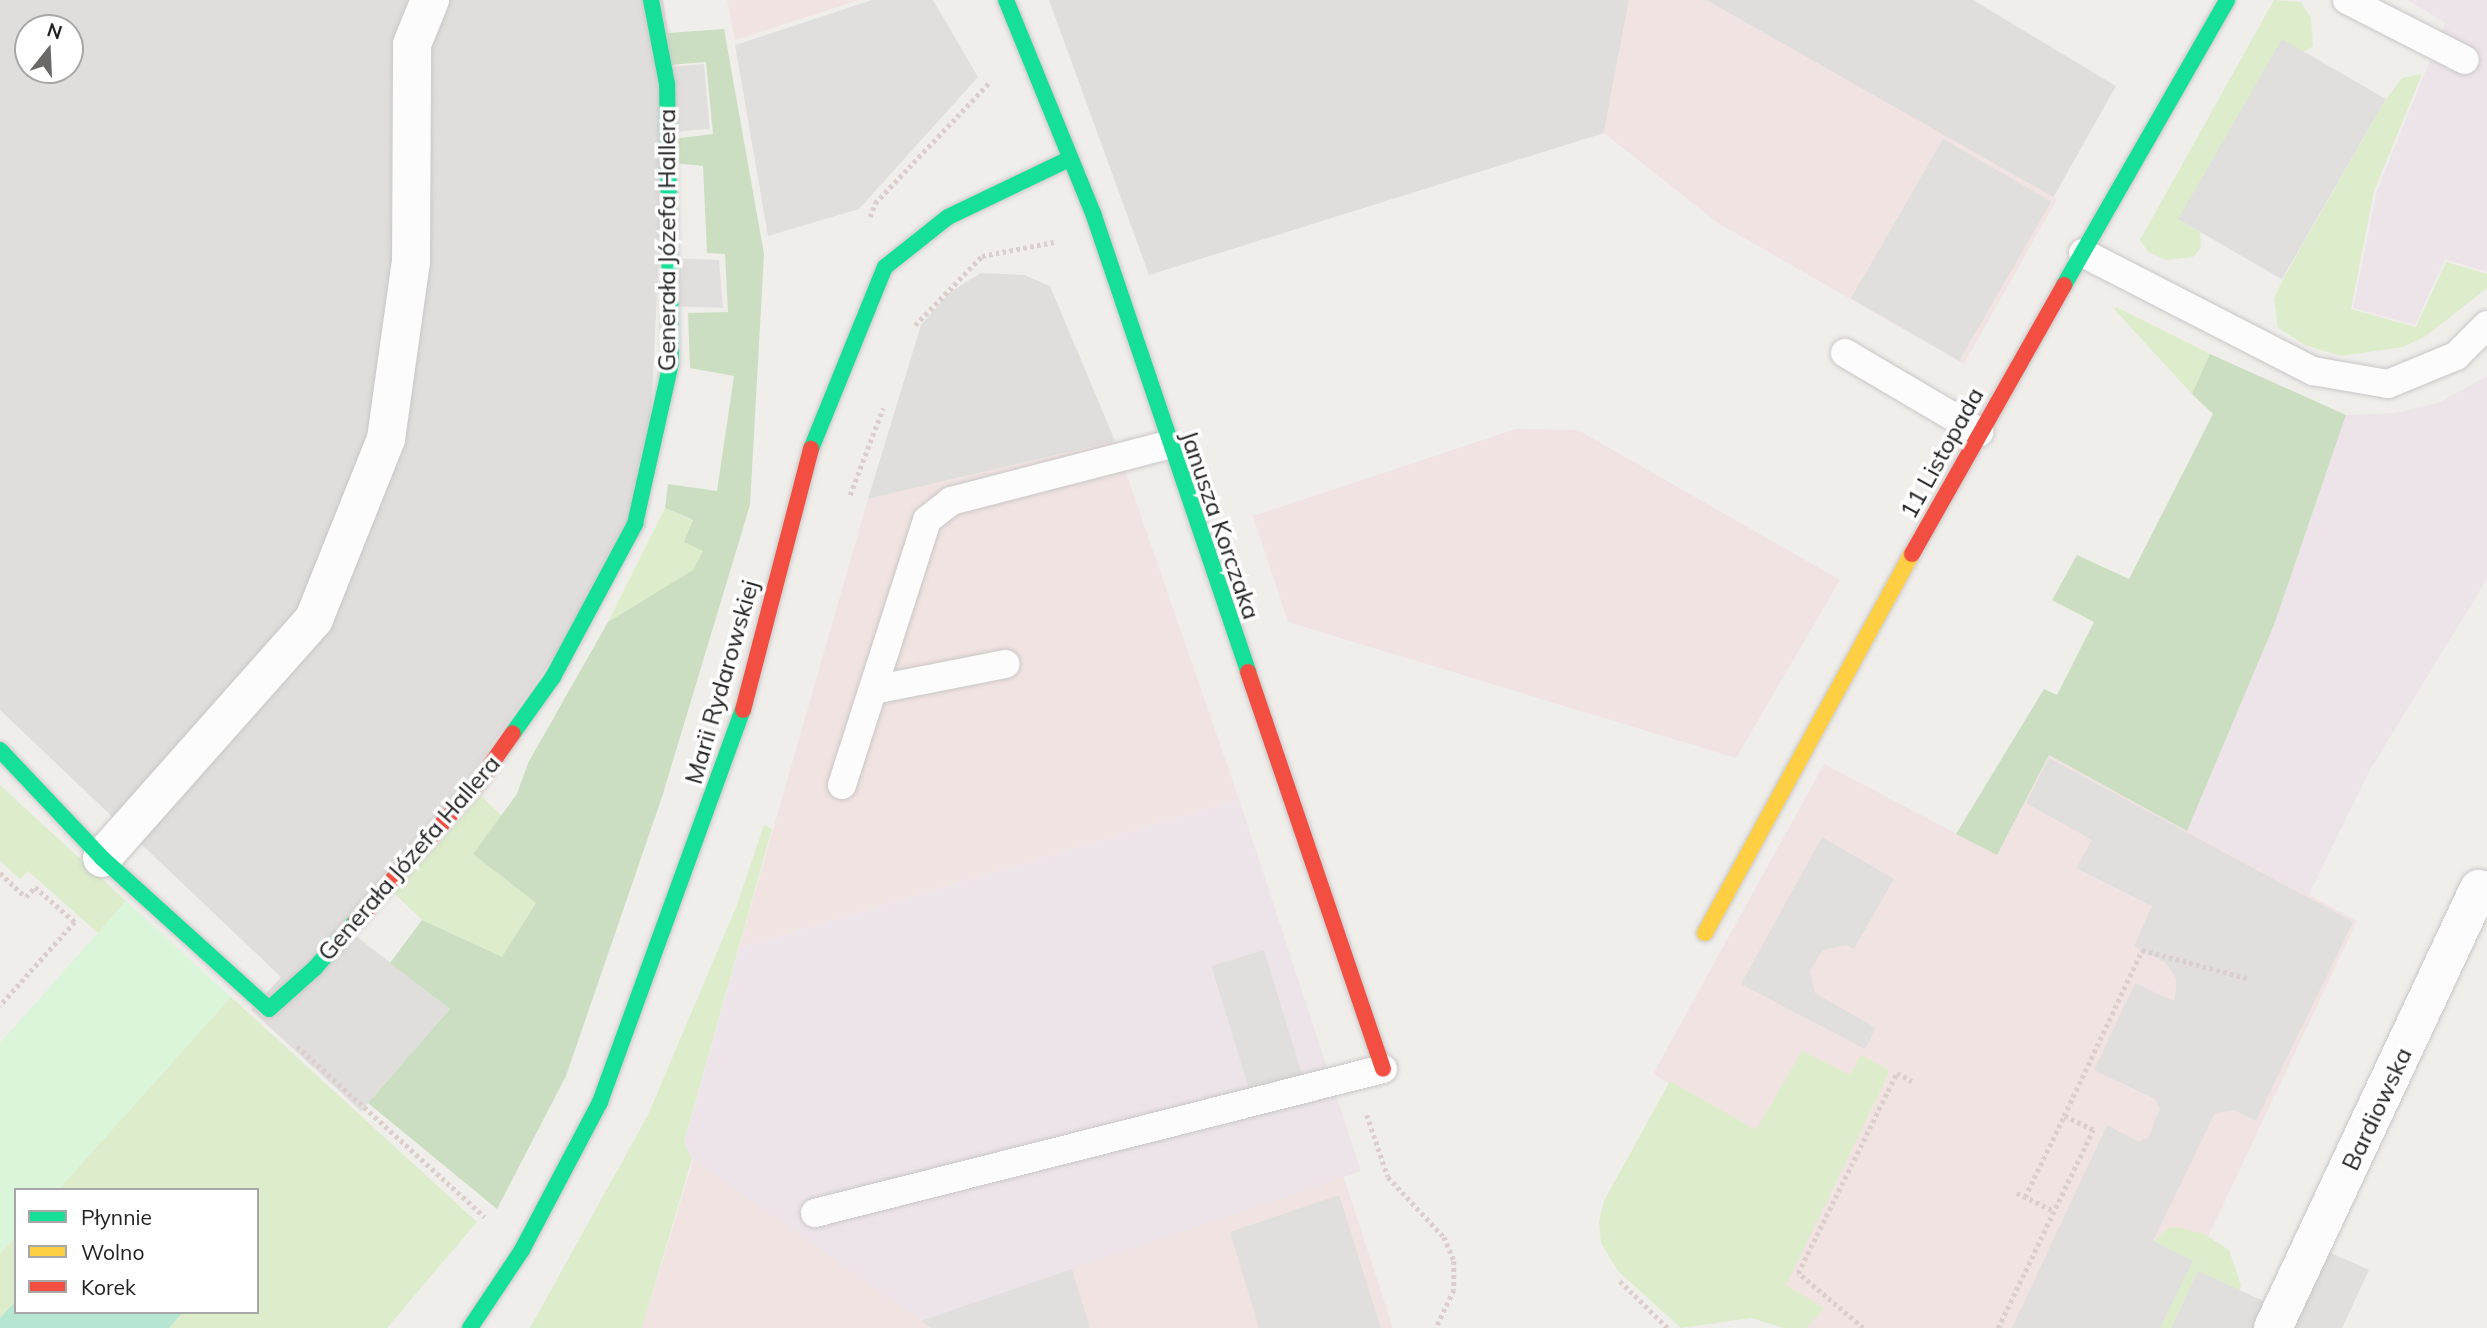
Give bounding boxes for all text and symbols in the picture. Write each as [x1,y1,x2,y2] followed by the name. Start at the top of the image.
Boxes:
[14,14,84,84] north arrow
[44,17,65,45] text: N
[653,109,681,371] street label: Generała Józefa Hallera
[1894,383,1990,523] street label: 11 Listopada
[1174,427,1266,623] street label: Janusza Korczaka
[679,577,765,787] street label: Marii Rydarowskiej
[312,749,506,967] street label: Generała Józefa Hallera
[2336,1043,2418,1175] street label: Bardiowska
[14,1188,259,1314] legend
[81,1204,152,1230] text: Płynnie
[81,1239,144,1265] text: Wolno
[81,1274,136,1300] text: Korek

